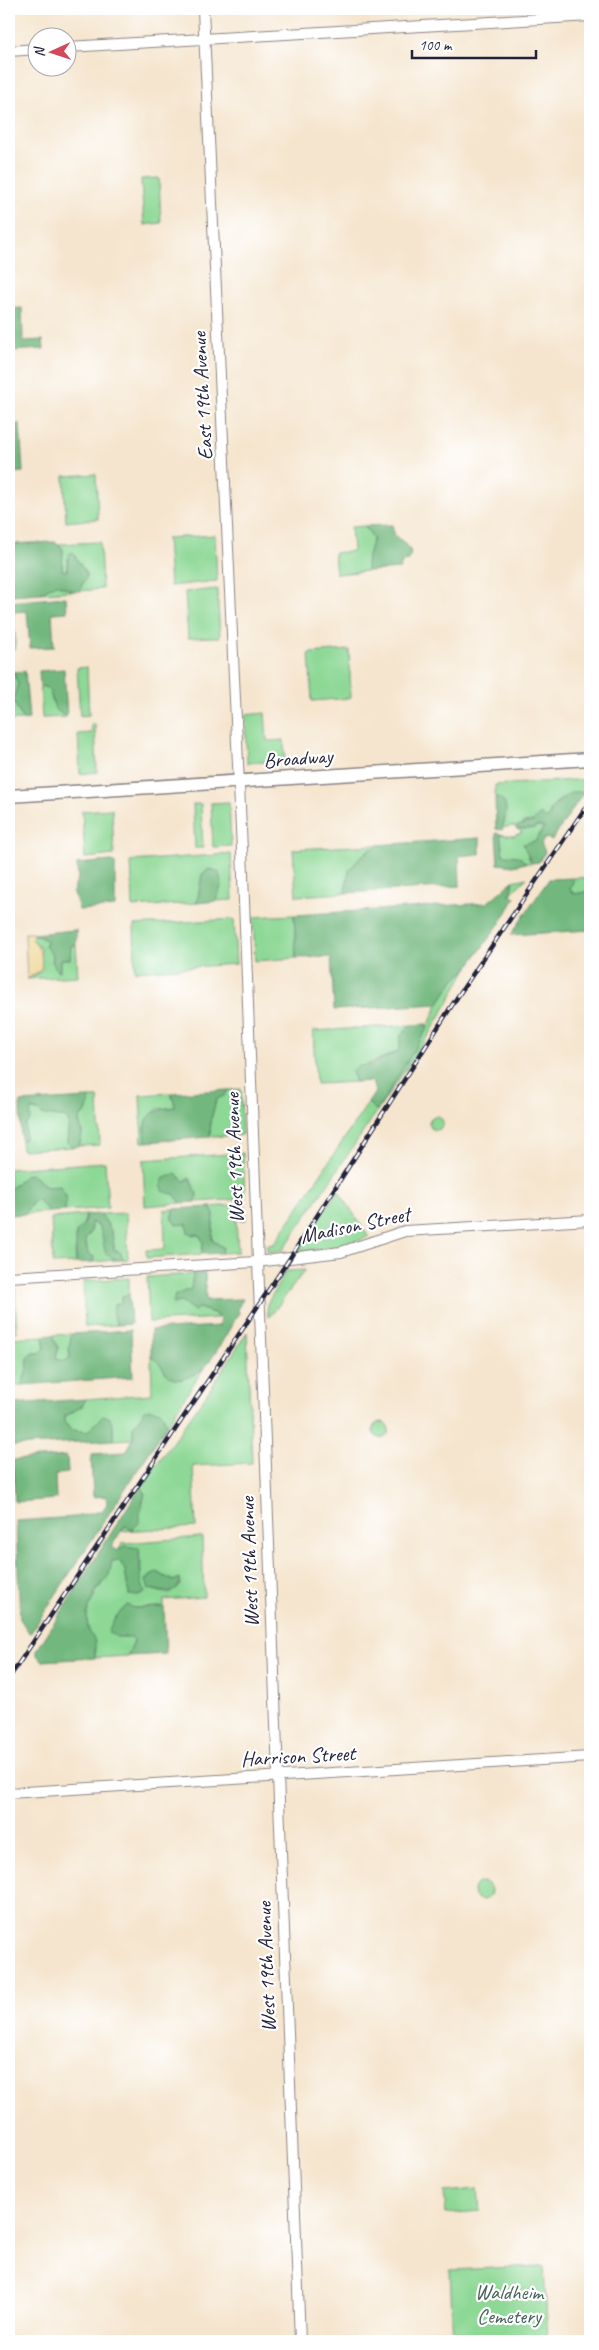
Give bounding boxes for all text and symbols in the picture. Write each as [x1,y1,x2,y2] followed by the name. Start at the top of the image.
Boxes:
[28,28,78,78] north arrow
[412,28,535,60] scale bar
[419,36,453,55] text: 100 m
[31,46,48,57] text: N
[186,330,218,461] street label: East 19th Avenue
[263,742,335,773] street label: Broadway
[219,1091,249,1224] street label: West 19th Avenue
[298,1200,415,1249] street label: Madison Street
[234,1495,264,1628] street label: West 19th Avenue
[240,1740,358,1772] street label: Harrison Street
[251,1900,281,2033] street label: West 19th Avenue
[475,2279,545,2329] park label: Waldheim Cemetery

